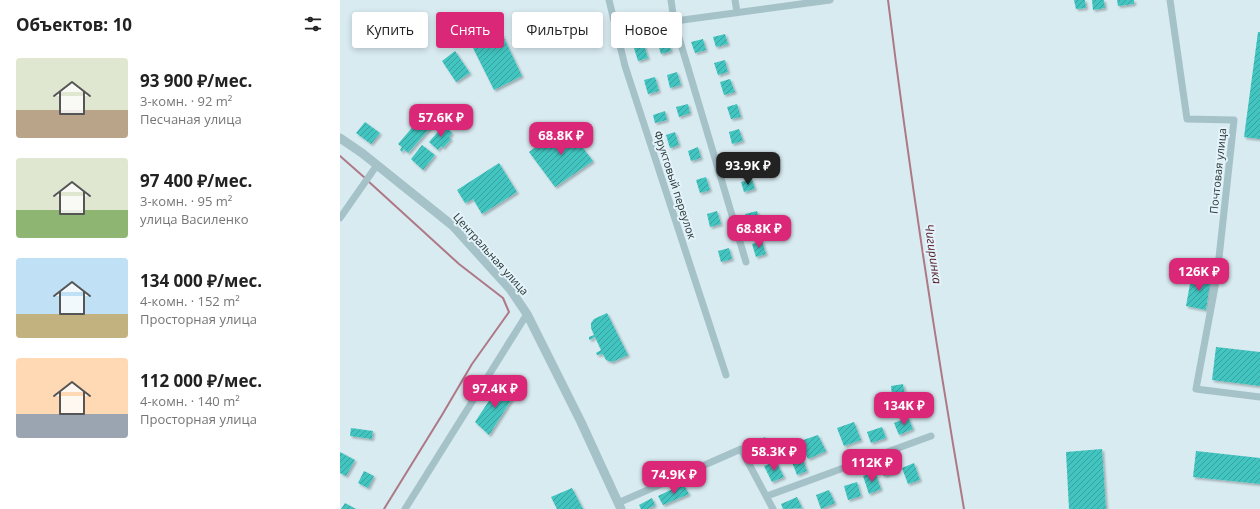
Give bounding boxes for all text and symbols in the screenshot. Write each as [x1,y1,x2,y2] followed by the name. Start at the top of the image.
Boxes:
[352,12,428,48] chip: Купить
[436,12,504,48] chip: Снять
[512,12,603,48] chip: Фильтры
[611,12,682,48] chip: Новое
[16,13,132,36] text: Объектов: 10
[302,13,324,35] icon: filters
[140,69,252,92] text: 93 900 ₽/мес.
[48,74,96,122] icon: home
[140,92,232,110] text: 3-комн. · 92 m²
[404,104,478,138] pin: 57.6K ₽
[418,108,464,126] text: 57.6K ₽
[140,110,242,128] text: Песчаная улица
[524,122,598,156] pin: 68.8K ₽
[538,126,584,144] text: 68.8K ₽
[1206,127,1229,215] street label: Почтовая улица
[651,129,700,241] street label: Фруктовый переулок
[711,152,785,186] pin: 93.9K ₽
[725,156,771,174] text: 93.9K ₽
[140,169,252,192] text: 97 400 ₽/мес.
[48,174,96,222] icon: home
[140,192,232,210] text: 3-комн. · 95 m²
[450,209,532,298] street label: Центральная улица
[140,210,249,228] text: улица Василенко
[722,215,796,249] pin: 68.8K ₽
[736,219,782,237] text: 68.8K ₽
[921,223,946,285] water label: Чигиринка
[1166,258,1232,292] pin: 126K ₽
[1178,262,1220,280] text: 126K ₽
[140,269,262,292] text: 134 000 ₽/мес.
[48,274,96,322] icon: home
[140,292,240,310] text: 4-комн. · 152 m²
[140,310,257,328] text: Просторная улица
[140,369,262,392] text: 112 000 ₽/мес.
[48,374,96,422] icon: home
[458,375,532,409] pin: 97.4K ₽
[472,379,518,397] text: 97.4K ₽
[140,392,240,410] text: 4-комн. · 140 m²
[871,392,937,426] pin: 134K ₽
[883,396,925,414] text: 134K ₽
[140,410,257,428] text: Просторная улица
[737,438,811,472] pin: 58.3K ₽
[751,442,797,460] text: 58.3K ₽
[839,449,905,483] pin: 112K ₽
[851,453,893,471] text: 112K ₽
[637,461,711,495] pin: 74.9K ₽
[651,465,697,483] text: 74.9K ₽

